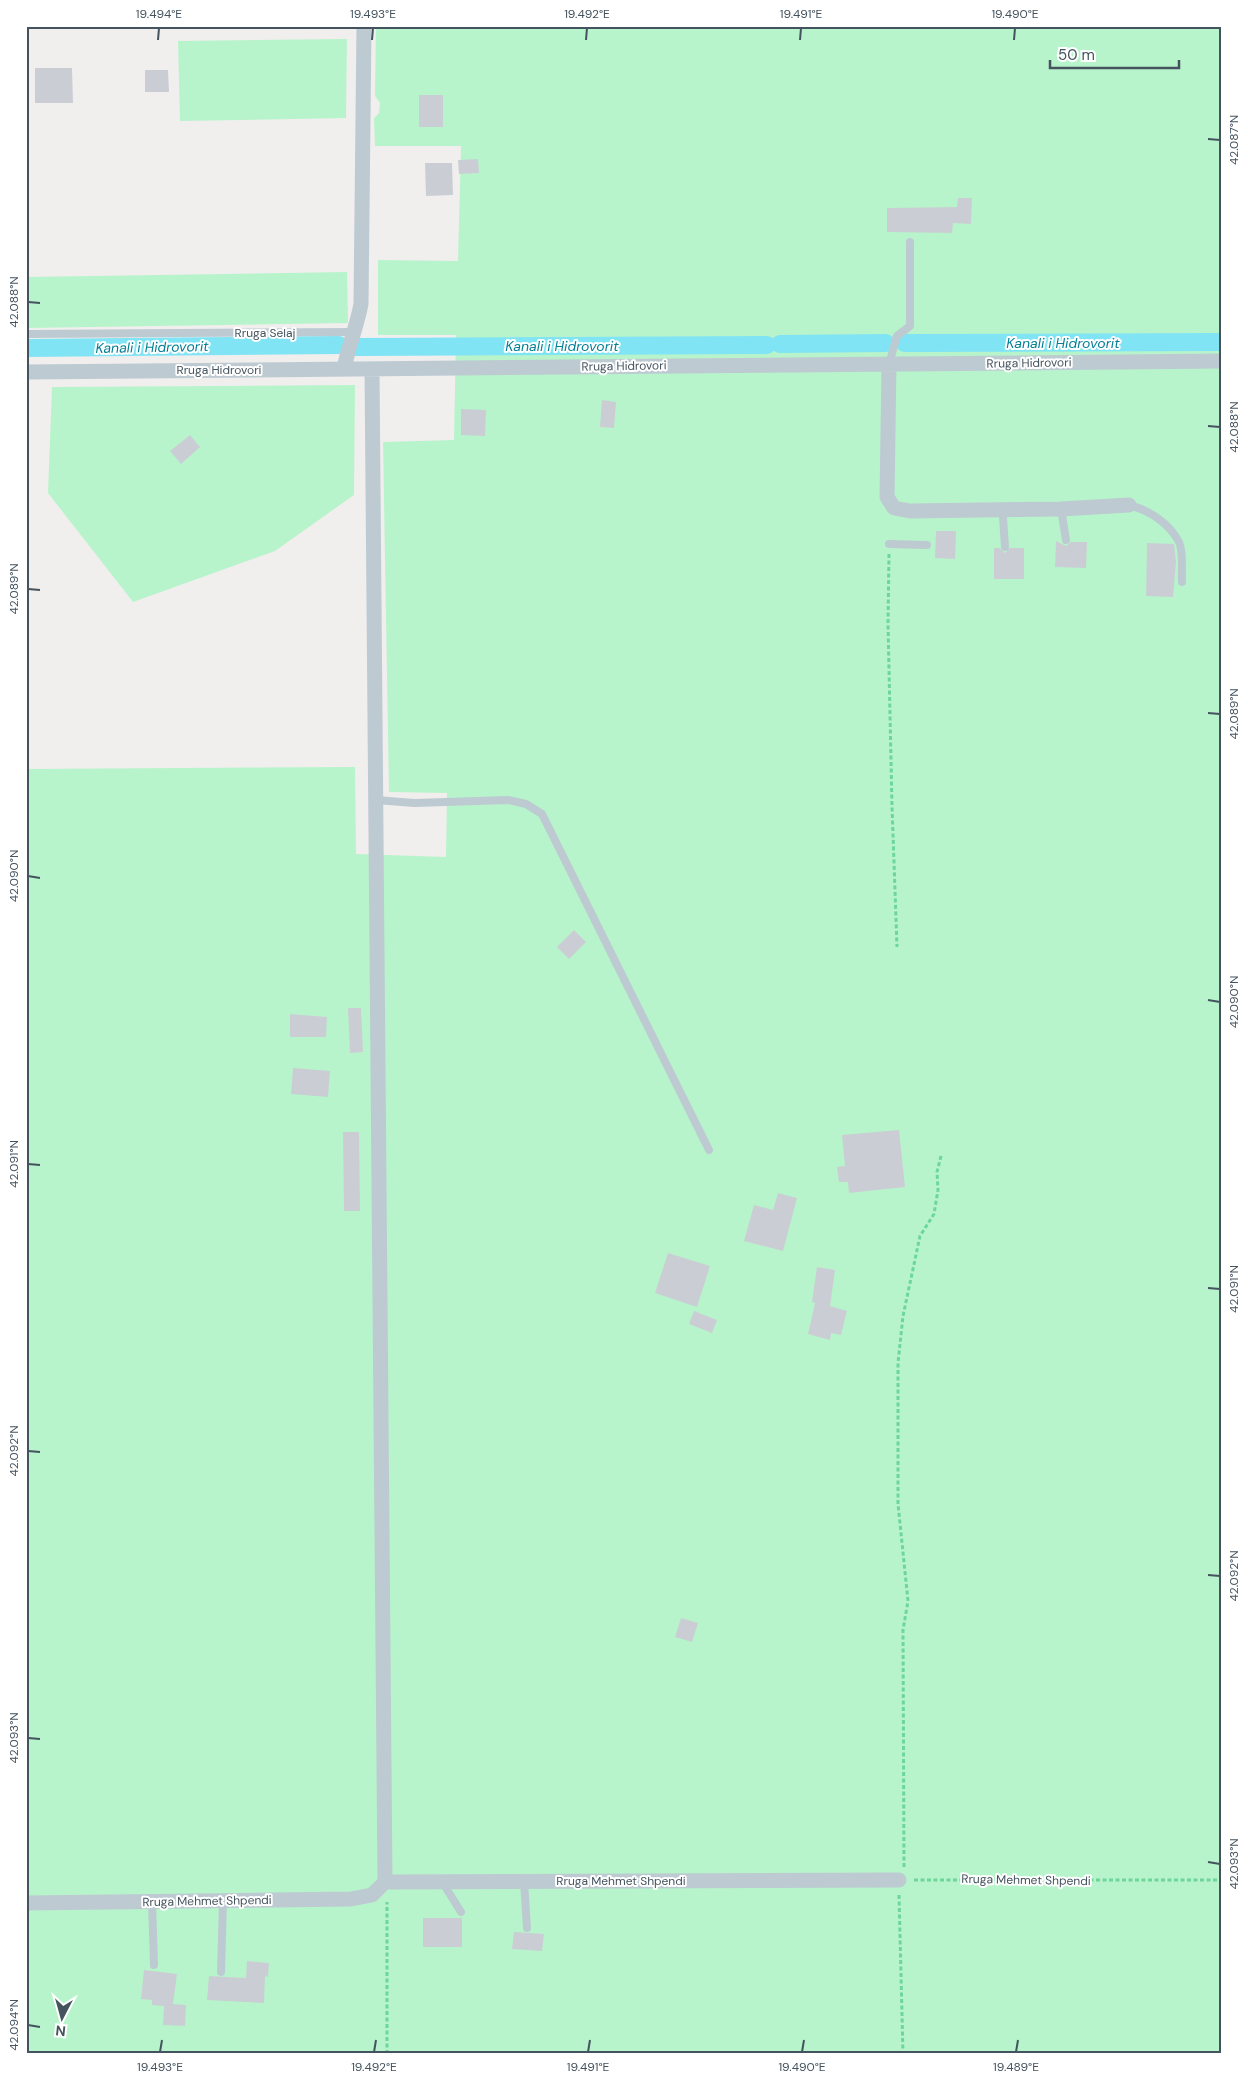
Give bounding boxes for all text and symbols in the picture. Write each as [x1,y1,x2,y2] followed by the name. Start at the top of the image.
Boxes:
[136,6,182,22] text: 19.494°E
[350,6,396,22] text: 19.493°E
[564,6,610,22] text: 19.492°E
[780,6,822,22] text: 19.491°E
[991,6,1039,22] text: 19.490°E
[1050,38,1179,70] scale bar
[1058,45,1095,65] text: 50 m
[1226,115,1242,165] text: 42.087°N
[6,276,22,328] text: 42.088°N
[235,325,295,341] street label: Rruga Selaj
[1006,334,1120,352] water label: Kanali i Hidrovorit
[95,337,209,357] water label: Kanali i Hidrovorit
[505,337,619,355] water label: Kanali i Hidrovorit
[986,354,1072,372] street label: Rruga Hidrovori
[581,357,667,375] street label: Rruga Hidrovori
[177,362,262,378] street label: Rruga Hidrovori
[1226,401,1242,453] text: 42.088°N
[6,563,22,615] text: 42.089°N
[1226,688,1242,740] text: 42.089°N
[6,850,22,902] text: 42.090°N
[1226,976,1242,1028] text: 42.090°N
[6,1140,22,1188] text: 42.091°N
[1226,1265,1242,1313] text: 42.091°N
[6,1426,22,1476] text: 42.092°N
[1226,1551,1242,1601] text: 42.092°N
[6,1712,22,1764] text: 42.093°N
[1226,1838,1242,1890] text: 42.093°N
[961,1871,1091,1889] street label: Rruga Mehmet Shpendi
[556,1873,686,1889] street label: Rruga Mehmet Shpendi
[142,1892,272,1910] street label: Rruga Mehmet Shpendi
[38,1992,88,2042] north arrow
[6,1999,22,2051] text: 42.094°N
[55,2021,67,2040] text: N
[137,2059,183,2075] text: 19.493°E
[351,2059,397,2075] text: 19.492°E
[567,2059,609,2075] text: 19.491°E
[778,2059,826,2075] text: 19.490°E
[993,2059,1039,2075] text: 19.489°E

